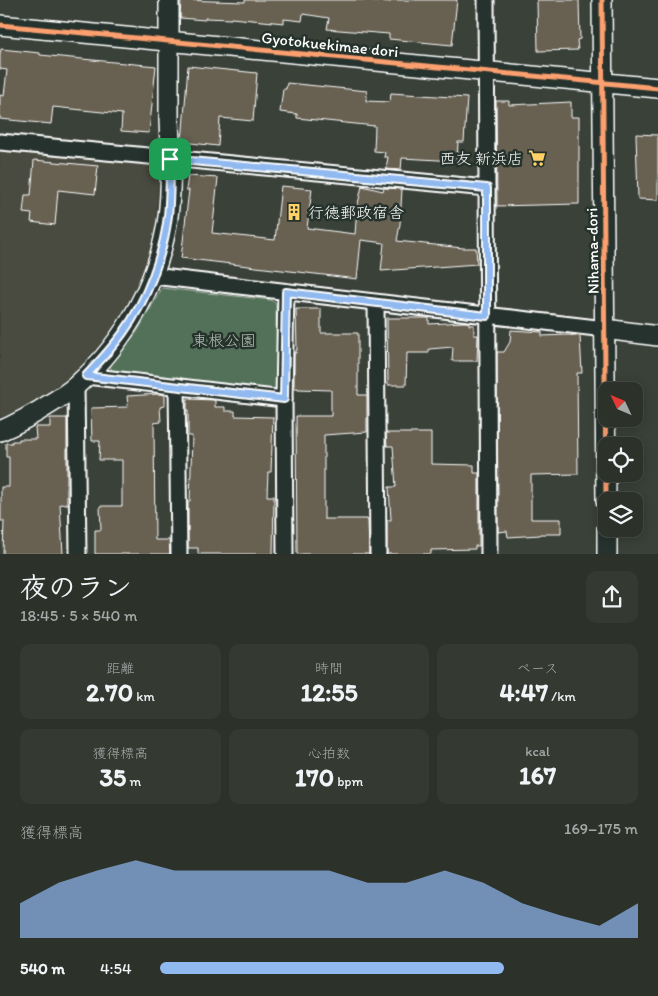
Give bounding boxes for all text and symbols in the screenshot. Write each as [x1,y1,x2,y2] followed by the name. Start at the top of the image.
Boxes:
[260,28,399,61] street label: Gyotokuekimae dori
[149,138,191,180] pin
[156,145,184,173] icon: arrive
[527,148,547,168] supermarket icon: 西友 新浜店
[439,149,523,168] place label: 西友 新浜店
[284,202,304,222] building icon: 行徳郵政宿舎
[308,203,404,222] place label: 行徳郵政宿舎
[582,208,603,294] street label: Nihama-dori
[192,331,256,350] park label: 東根公園
[598,382,642,428] north arrow
[598,382,643,537] map controls
[598,437,643,482] button: locate
[598,492,643,537] button: layers
[20,570,132,604] text: 夜のラン
[586,571,638,623] button: share
[20,606,138,625] text: 18:45 · 5 × 540 m
[106,660,134,677] text: 距離
[315,660,343,677] text: 時間
[517,660,558,677] text: ペース
[86,677,133,707] text: 2.70
[300,677,358,707] text: 12:55
[500,677,548,707] text: 4:47
[133,688,155,705] text: km
[548,688,576,705] text: /km
[525,743,550,760] text: kcal
[92,745,148,762] text: 獲得標高
[308,745,350,762] text: 心拍数
[519,760,556,790] text: 167
[99,762,126,792] text: 35
[295,762,334,792] text: 170
[126,773,141,790] text: m
[334,773,363,790] text: bpm
[564,819,638,838] text: 169–175 m
[20,823,84,842] text: 獲得標高
[20,959,65,978] text: 540 m
[100,959,132,978] text: 4:54

